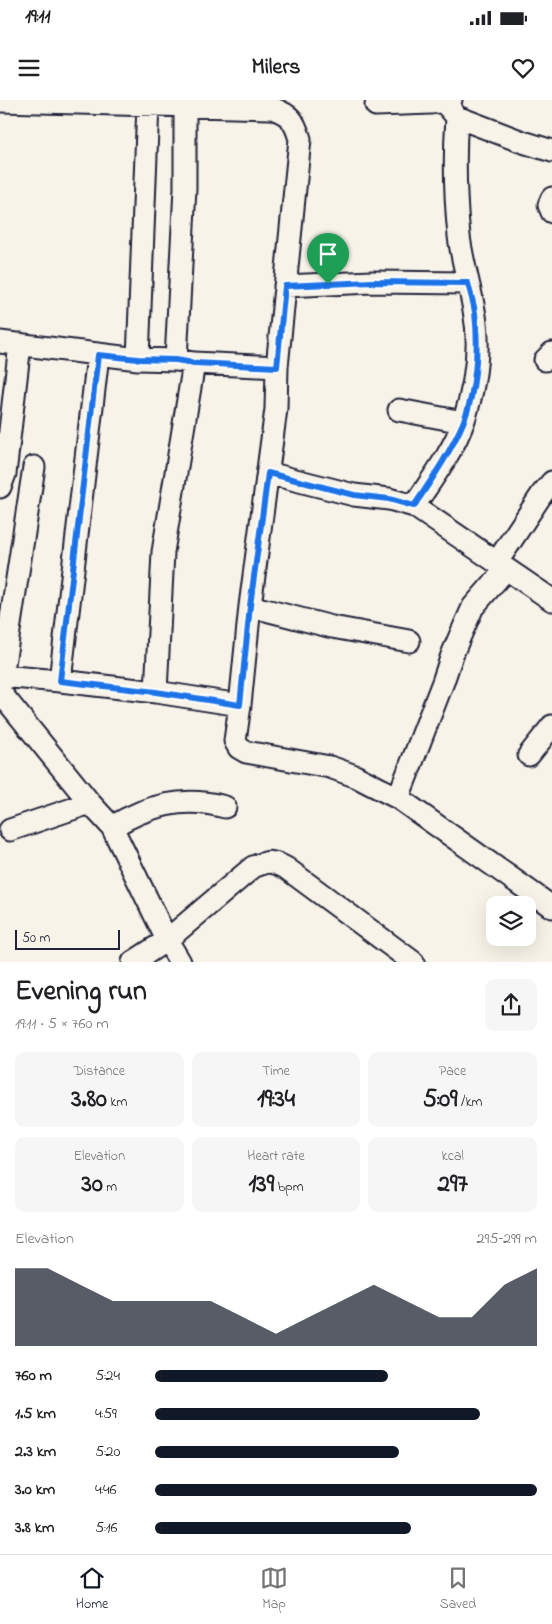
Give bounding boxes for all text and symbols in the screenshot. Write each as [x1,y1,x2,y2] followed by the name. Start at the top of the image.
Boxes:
[25,4,50,31] text: 19:11
[252,52,300,84] text: Milers
[15,54,43,82] icon: menu
[509,54,537,82] icon: heart
[307,233,349,284] pin
[314,240,342,268] icon: arrive
[486,896,536,946] map controls
[486,896,536,946] button: layers
[15,926,120,950] scale bar
[22,928,50,949] text: 50 m
[15,972,147,1013] text: Evening run
[485,979,537,1031] button: share
[15,1012,109,1036] text: 19:11 · 5 × 760 m
[74,1061,125,1082] text: Distance
[262,1061,290,1082] text: Time
[439,1061,466,1082] text: Pace
[71,1082,107,1118] text: 3.80
[257,1082,295,1118] text: 19:34
[423,1082,458,1118] text: 5:09
[107,1092,127,1113] text: km
[458,1092,482,1113] text: /km
[74,1146,125,1167] text: Elevation
[247,1146,305,1167] text: Heart rate
[442,1146,464,1167] text: kcal
[82,1167,103,1203] text: 30
[248,1167,274,1203] text: 139
[438,1167,468,1203] text: 297
[103,1177,117,1198] text: m
[274,1177,304,1198] text: bpm
[15,1227,74,1251] text: Elevation
[476,1227,537,1251] text: 295–299 m
[15,1364,52,1388] text: 760 m
[95,1364,120,1388] text: 5:24
[15,1402,56,1426] text: 1.5 km
[95,1402,117,1426] text: 4:59
[15,1440,56,1464] text: 2.3 km
[95,1440,120,1464] text: 5:20
[15,1478,55,1502] text: 3.0 km
[95,1478,117,1502] text: 4:46
[15,1516,54,1540] text: 3.8 km
[95,1516,118,1540] text: 5:16
[76,1564,108,1615] tab: Home
[260,1564,288,1615] tab: Map
[440,1564,476,1615] tab: Saved

